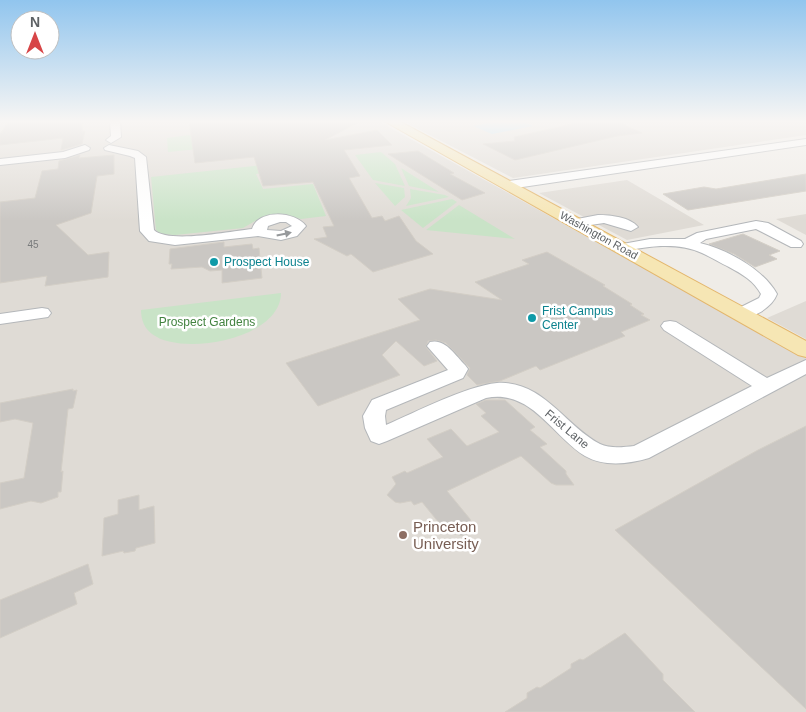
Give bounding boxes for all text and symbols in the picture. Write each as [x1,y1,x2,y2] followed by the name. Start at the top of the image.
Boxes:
[10,10,60,60] north arrow
[30,14,40,30] text: N
[558,209,640,261] street label: Washington Road
[277,230,292,238] one-way arrow
[27,239,39,250] house number: 45
[224,255,310,269] place label: Prospect House
[208,256,220,268] marker: Prospect House
[542,304,613,332] place label: Frist Campus Center
[526,312,538,324] marker: Frist Campus Center
[159,315,255,329] park label: Prospect Gardens
[542,406,592,452] street label: Frist Lane
[413,518,479,552] place label: Princeton University
[397,529,409,541] marker: Princeton University

